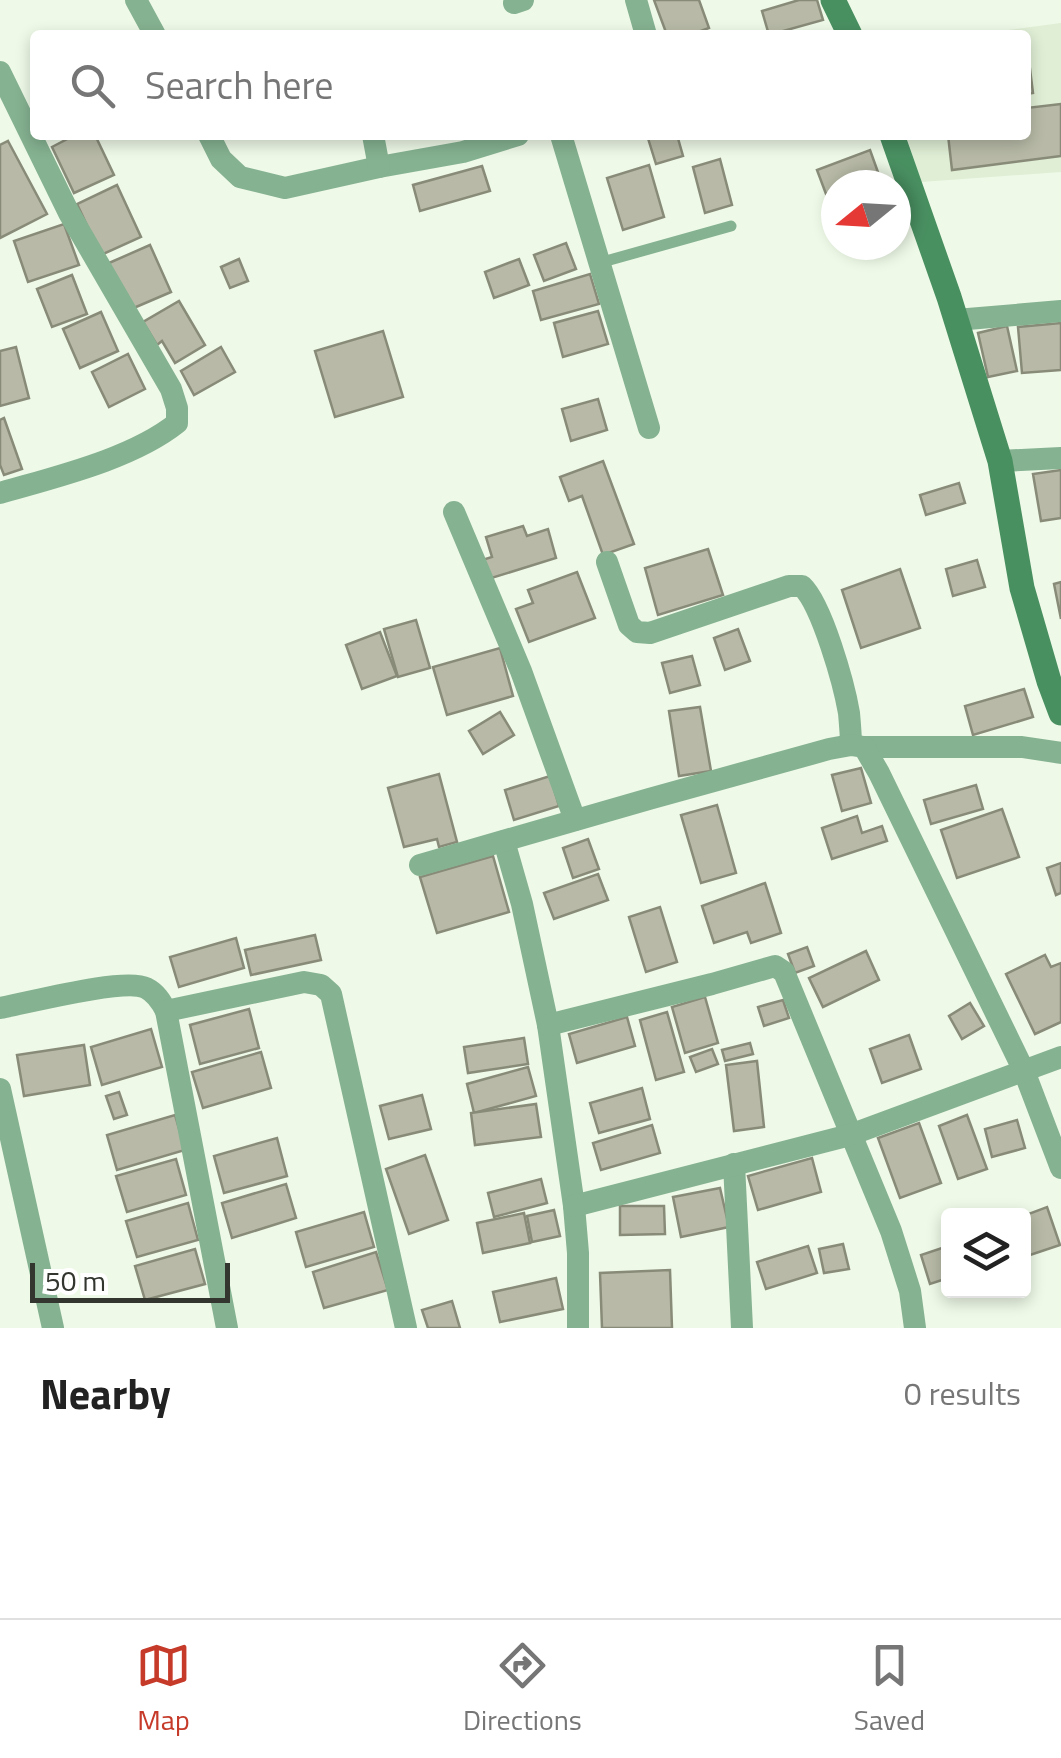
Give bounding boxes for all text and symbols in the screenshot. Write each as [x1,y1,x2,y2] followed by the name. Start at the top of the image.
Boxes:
[30,30,1031,140] search box
[145,56,333,114] text: Search here
[65,58,120,113] icon: search
[821,170,911,260] north arrow
[941,1208,1031,1298] map controls
[941,1208,1031,1298] button: layers
[30,1258,230,1302] scale bar
[45,1259,106,1302] text: 50 m
[40,1361,171,1425] text: Nearby
[904,1369,1021,1417] text: 0 results
[136,1638,191,1741] tab: Map
[463,1638,582,1741] tab: Directions
[854,1638,925,1741] tab: Saved

